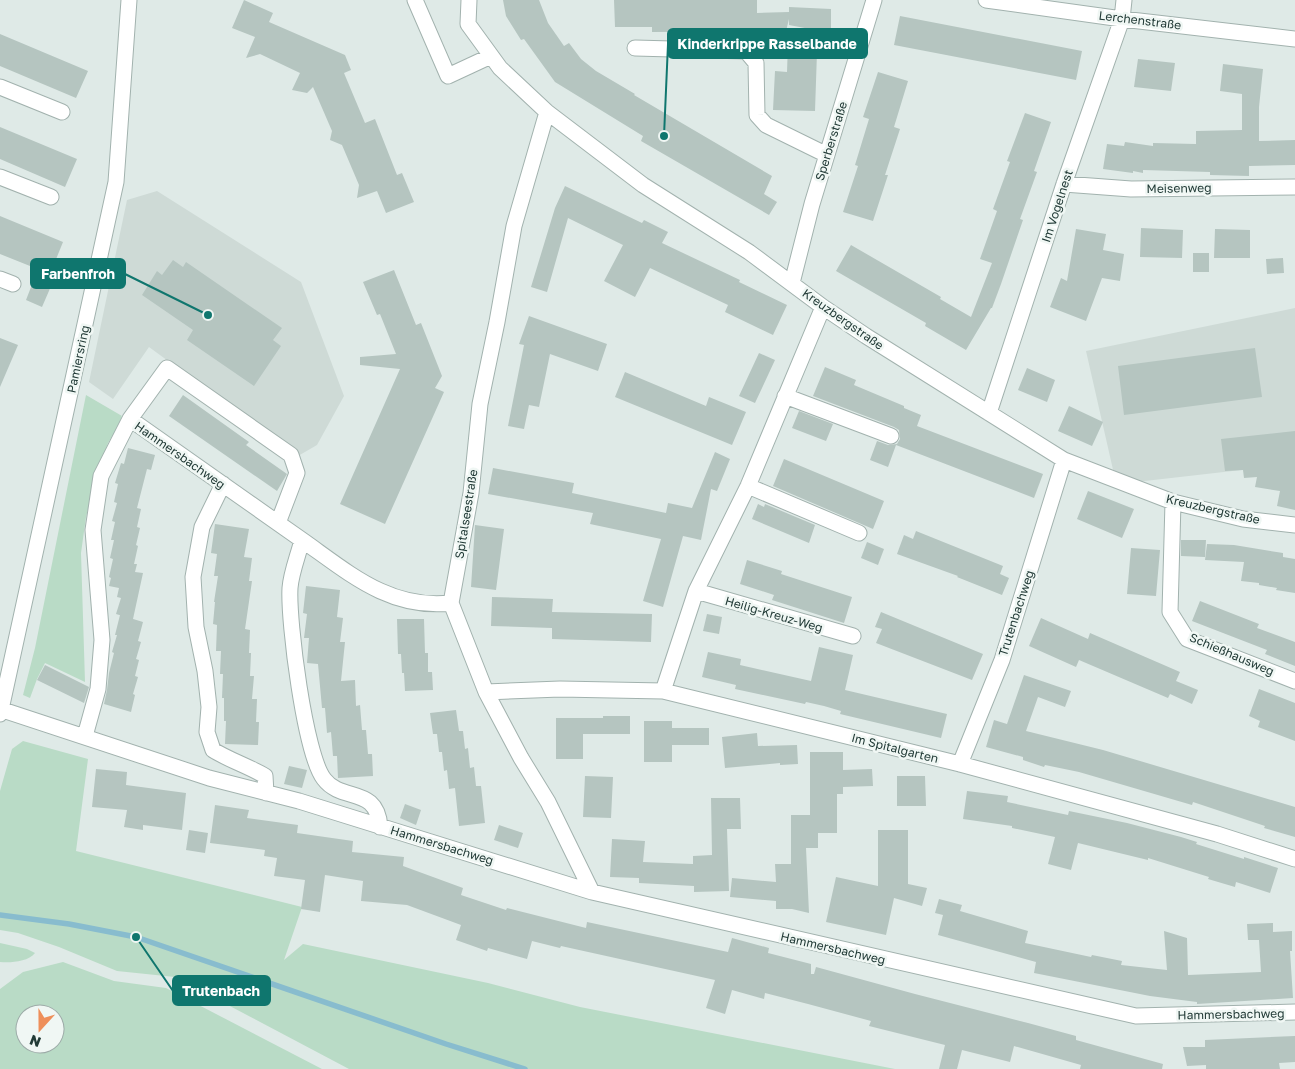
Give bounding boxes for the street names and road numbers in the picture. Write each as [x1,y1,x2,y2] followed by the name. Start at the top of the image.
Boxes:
[1098,8,1182,33] street label: Lerchenstraße
[812,99,850,182] street label: Sperberstraße
[1038,168,1076,244] street label: Im Vogelnest
[1146,180,1212,196] street label: Meisenweg
[799,285,887,353] street label: Kreuzbergstraße
[63,324,93,394] street label: Pamiersring
[132,418,228,492] street label: Hammersbachweg
[452,468,480,560] street label: Spitalseestraße
[1165,491,1261,527] street label: Kreuzbergstraße
[995,568,1037,658] street label: Trutenbachweg
[723,593,825,635] street label: Heilig-Kreuz-Weg
[1187,629,1277,679] street label: Schießhausweg
[850,730,940,766] street label: Im Spitalgarten
[389,822,495,868] street label: Hammersbachweg
[779,929,887,967] street label: Hammersbachweg
[1177,1006,1285,1022] street label: Hammersbachweg

